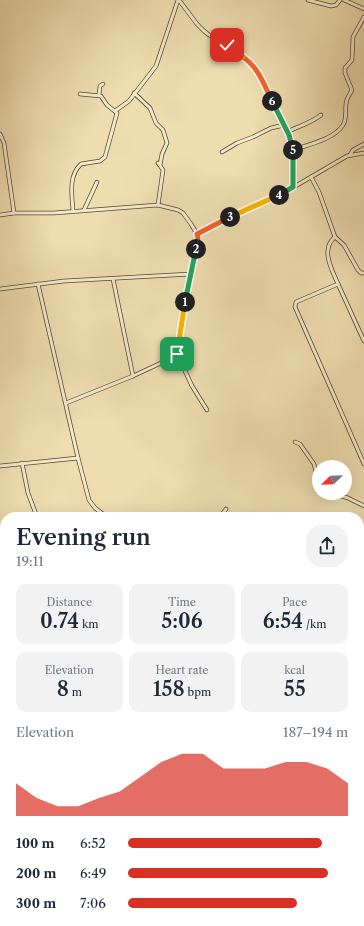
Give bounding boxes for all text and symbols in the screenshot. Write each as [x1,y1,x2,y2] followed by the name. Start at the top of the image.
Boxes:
[210,28,244,62] pin
[216,34,238,56] icon: check
[262,91,282,111] pin: 6
[269,94,275,108] text: 6
[283,140,303,160] pin: 5
[290,143,296,157] text: 5
[269,185,289,205] pin: 4
[276,188,282,202] text: 4
[220,207,240,227] pin: 3
[227,210,233,224] text: 3
[186,239,206,259] pin: 2
[193,242,199,256] text: 2
[175,292,195,312] pin: 1
[183,295,187,309] text: 1
[160,337,194,371] pin
[166,343,188,365] icon: arrive
[312,460,352,500] north arrow
[312,460,352,500] map controls
[16,524,151,551] text: Evening run
[306,525,348,567] button: share
[16,553,44,569] text: 19:11
[47,595,92,609] text: Distance
[168,595,196,609] text: Time
[282,595,307,609] text: Pace
[40,609,79,633] text: 0.74
[161,609,203,633] text: 5:06
[263,609,303,633] text: 6:54
[79,617,99,631] text: km
[303,617,327,631] text: /km
[45,663,94,677] text: Elevation
[155,663,209,677] text: Heart rate
[284,663,305,677] text: kcal
[57,677,69,701] text: 8
[153,677,185,701] text: 158
[284,677,306,701] text: 55
[69,685,82,699] text: m
[185,685,211,699] text: bpm
[16,724,74,740] text: Elevation
[283,724,348,740] text: 187–194 m
[16,835,55,851] text: 100 m
[80,835,106,851] text: 6:52
[16,865,56,881] text: 200 m
[80,865,106,881] text: 6:49
[16,895,56,911] text: 300 m
[80,895,106,911] text: 7:06

